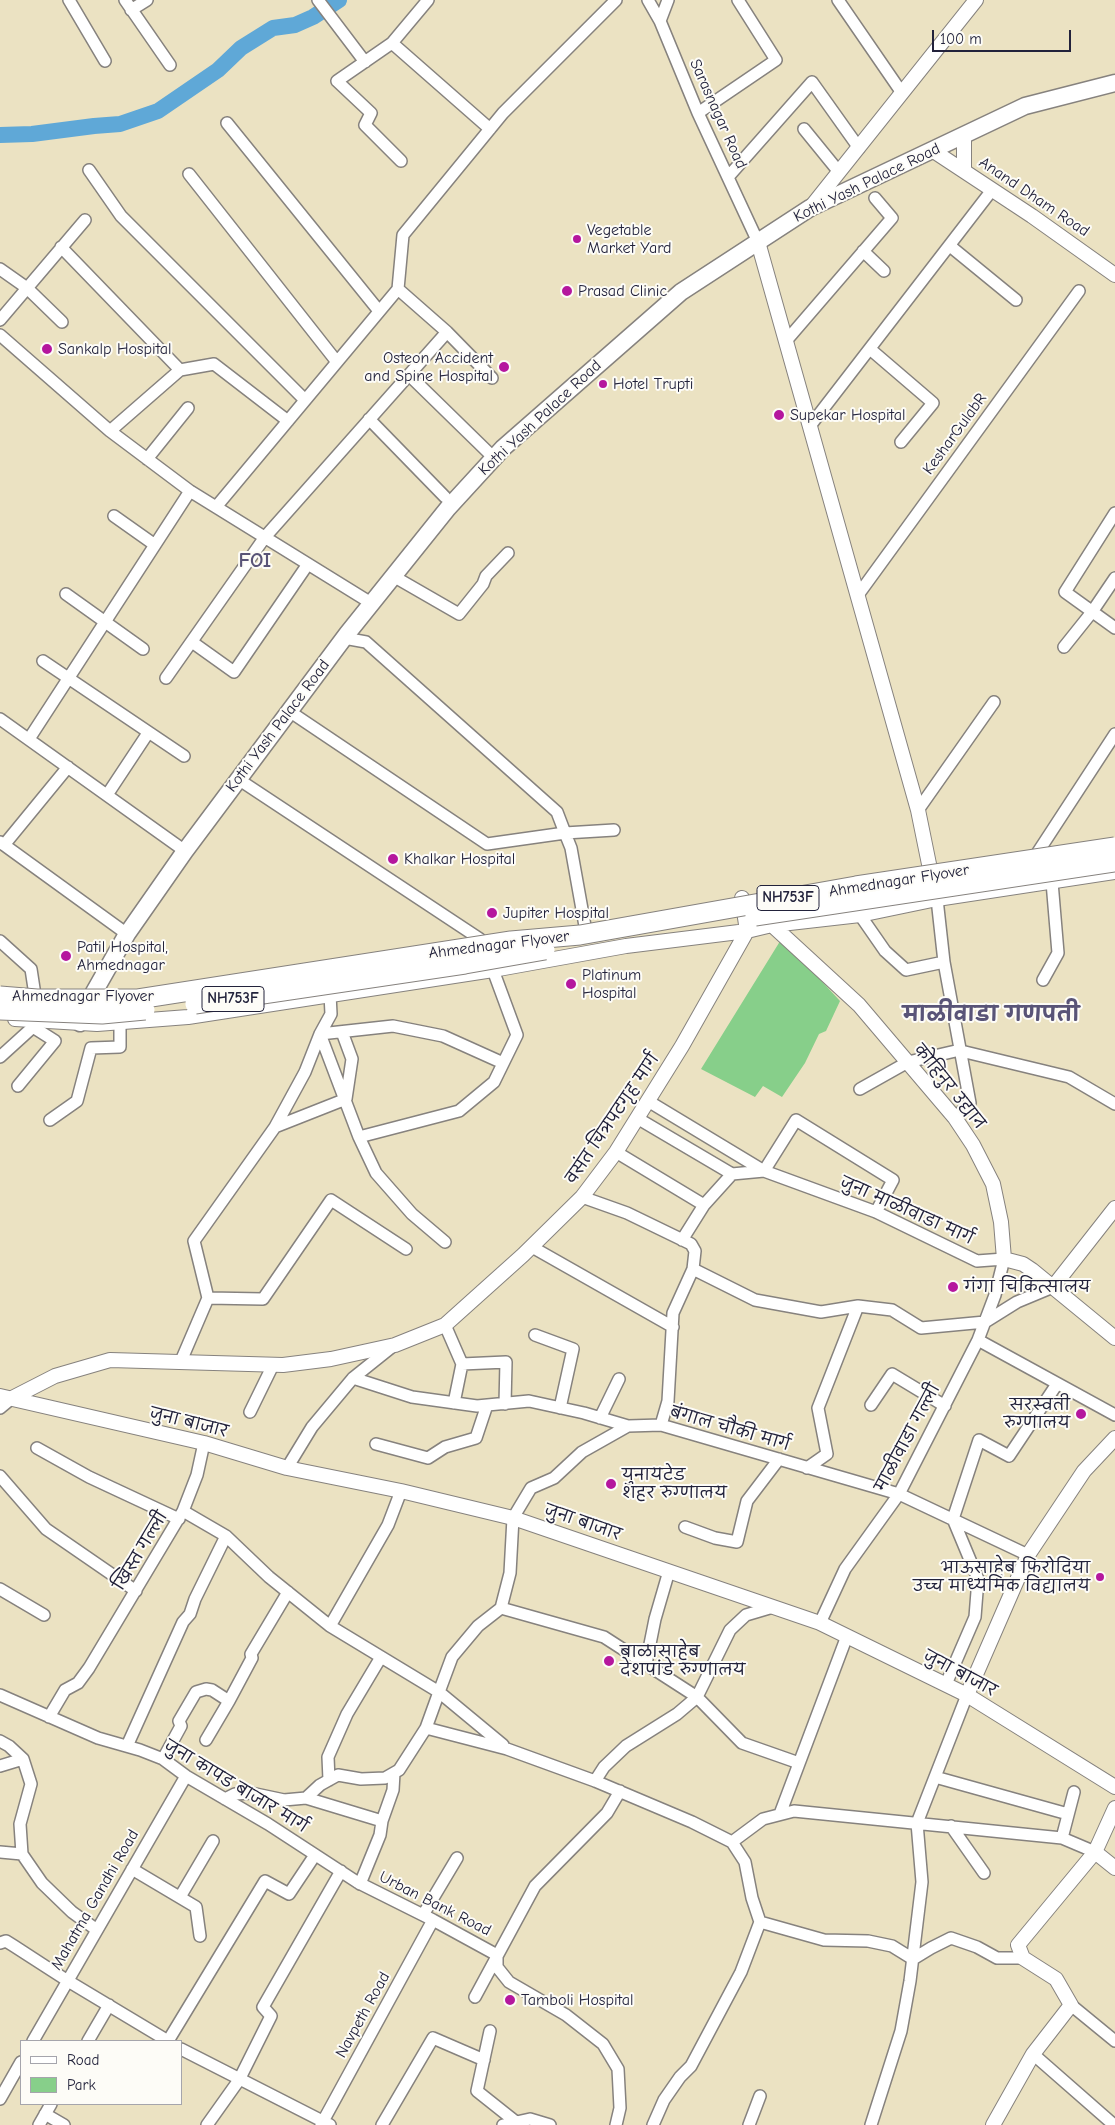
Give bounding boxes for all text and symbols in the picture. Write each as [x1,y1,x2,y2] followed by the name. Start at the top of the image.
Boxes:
[935,20,1074,52] scale bar
[940,30,982,48] text: 100 m
[685,56,751,172] street label: Sarasnagar Road
[791,139,943,227] street label: Kothi Yash Palace Road
[975,153,1093,241] street label: Anand Dham Road
[587,220,672,258] place label: Vegetable Market Yard
[571,233,583,245] marker: Vegetable Market Yard
[578,281,667,301] place label: Prasad Clinic
[560,284,574,298] marker: Prasad Clinic
[58,339,172,359] place label: Sankalp Hospital
[40,342,54,356] marker: Sankalp Hospital
[364,348,493,386] place label: Osteon Accident and Spine Hospital
[475,356,605,480] street label: Kothi Yash Palace Road
[497,360,511,374] marker: Osteon Accident and Spine Hospital
[613,374,693,394] place label: Hotel Trupti
[597,378,609,390] marker: Hotel Trupti
[919,389,991,479] street label: KesharGulabR
[790,405,905,425] place label: Supekar Hospital
[772,408,786,422] marker: Supekar Hospital
[237,548,273,574] district label: FOI
[222,656,334,796] street label: Kothi Yash Palace Road
[404,849,515,869] place label: Khalkar Hospital
[386,852,400,866] marker: Khalkar Hospital
[827,860,971,902] street label: Ahmednagar Flyover
[757,886,819,910] road number: NH753F
[503,903,609,923] place label: Jupiter Hospital
[485,906,499,920] marker: Jupiter Hospital
[427,927,571,963] street label: Ahmednagar Flyover
[77,937,168,975] place label: Patil Hospital, Ahmednagar
[59,949,73,963] marker: Patil Hospital, Ahmednagar
[582,965,641,1003] place label: Platinum Hospital
[564,977,578,991] marker: Platinum Hospital
[12,986,154,1006] street label: Ahmednagar Flyover
[202,986,264,1012] road number: NH753F
[903,1002,1079,1028] district label: माळीवाडा गणपती
[909,1041,989,1133] street label: कोहिनुर उद्यान
[562,1050,664,1188] street label: वसंत चित्रपटगृह मार्ग
[838,1173,976,1249] street label: जुना माळीवाडा मार्ग
[964,1277,1090,1297] place label: गंगा चिकित्सालय
[946,1280,960,1294] marker: गंगा चिकित्सालय
[872,1381,944,1495] street label: माळीवाडा गल्ली
[1004,1395,1070,1433] place label: सरस्वती रुग्णालय
[668,1403,792,1455] street label: बंगाल चौकी मार्ग
[148,1404,230,1442] street label: जुना बाजार
[1074,1407,1088,1421] marker: सरस्वती रुग्णालय
[622,1465,727,1503] place label: युनायटेड शहर रुग्णालय
[604,1477,618,1491] marker: युनायटेड शहर रुग्णालय
[542,1501,624,1545] street label: जुना बाजार
[110,1508,172,1594] street label: खिस्त गल्ली
[913,1558,1090,1596] place label: भाऊसाहेब फिरोदिया उच्च माध्यमिक विद्यालय
[1094,1571,1106,1583] marker: भाऊसाहेब फिरोदिया उच्च माध्यमिक विद्यालय
[620,1642,745,1680] place label: बाळासाहेब देशपांडे रुग्णालय
[920,1647,1000,1701] street label: जुना बाजार
[602,1654,616,1668] marker: बाळासाहेब देशपांडे रुग्णालय
[161,1737,311,1837] street label: जुना कापड बाजार मार्ग
[47,1826,143,1974] street label: Mahatma Gandhi Road
[376,1868,494,1940] street label: Urban Bank Road
[332,1969,394,2061] street label: Navpeth Road
[521,1990,633,2010] place label: Tamboli Hospital
[503,1993,517,2007] marker: Tamboli Hospital
[20,2040,182,2105] legend
[67,2051,99,2069] text: Road
[67,2076,96,2094] text: Park

